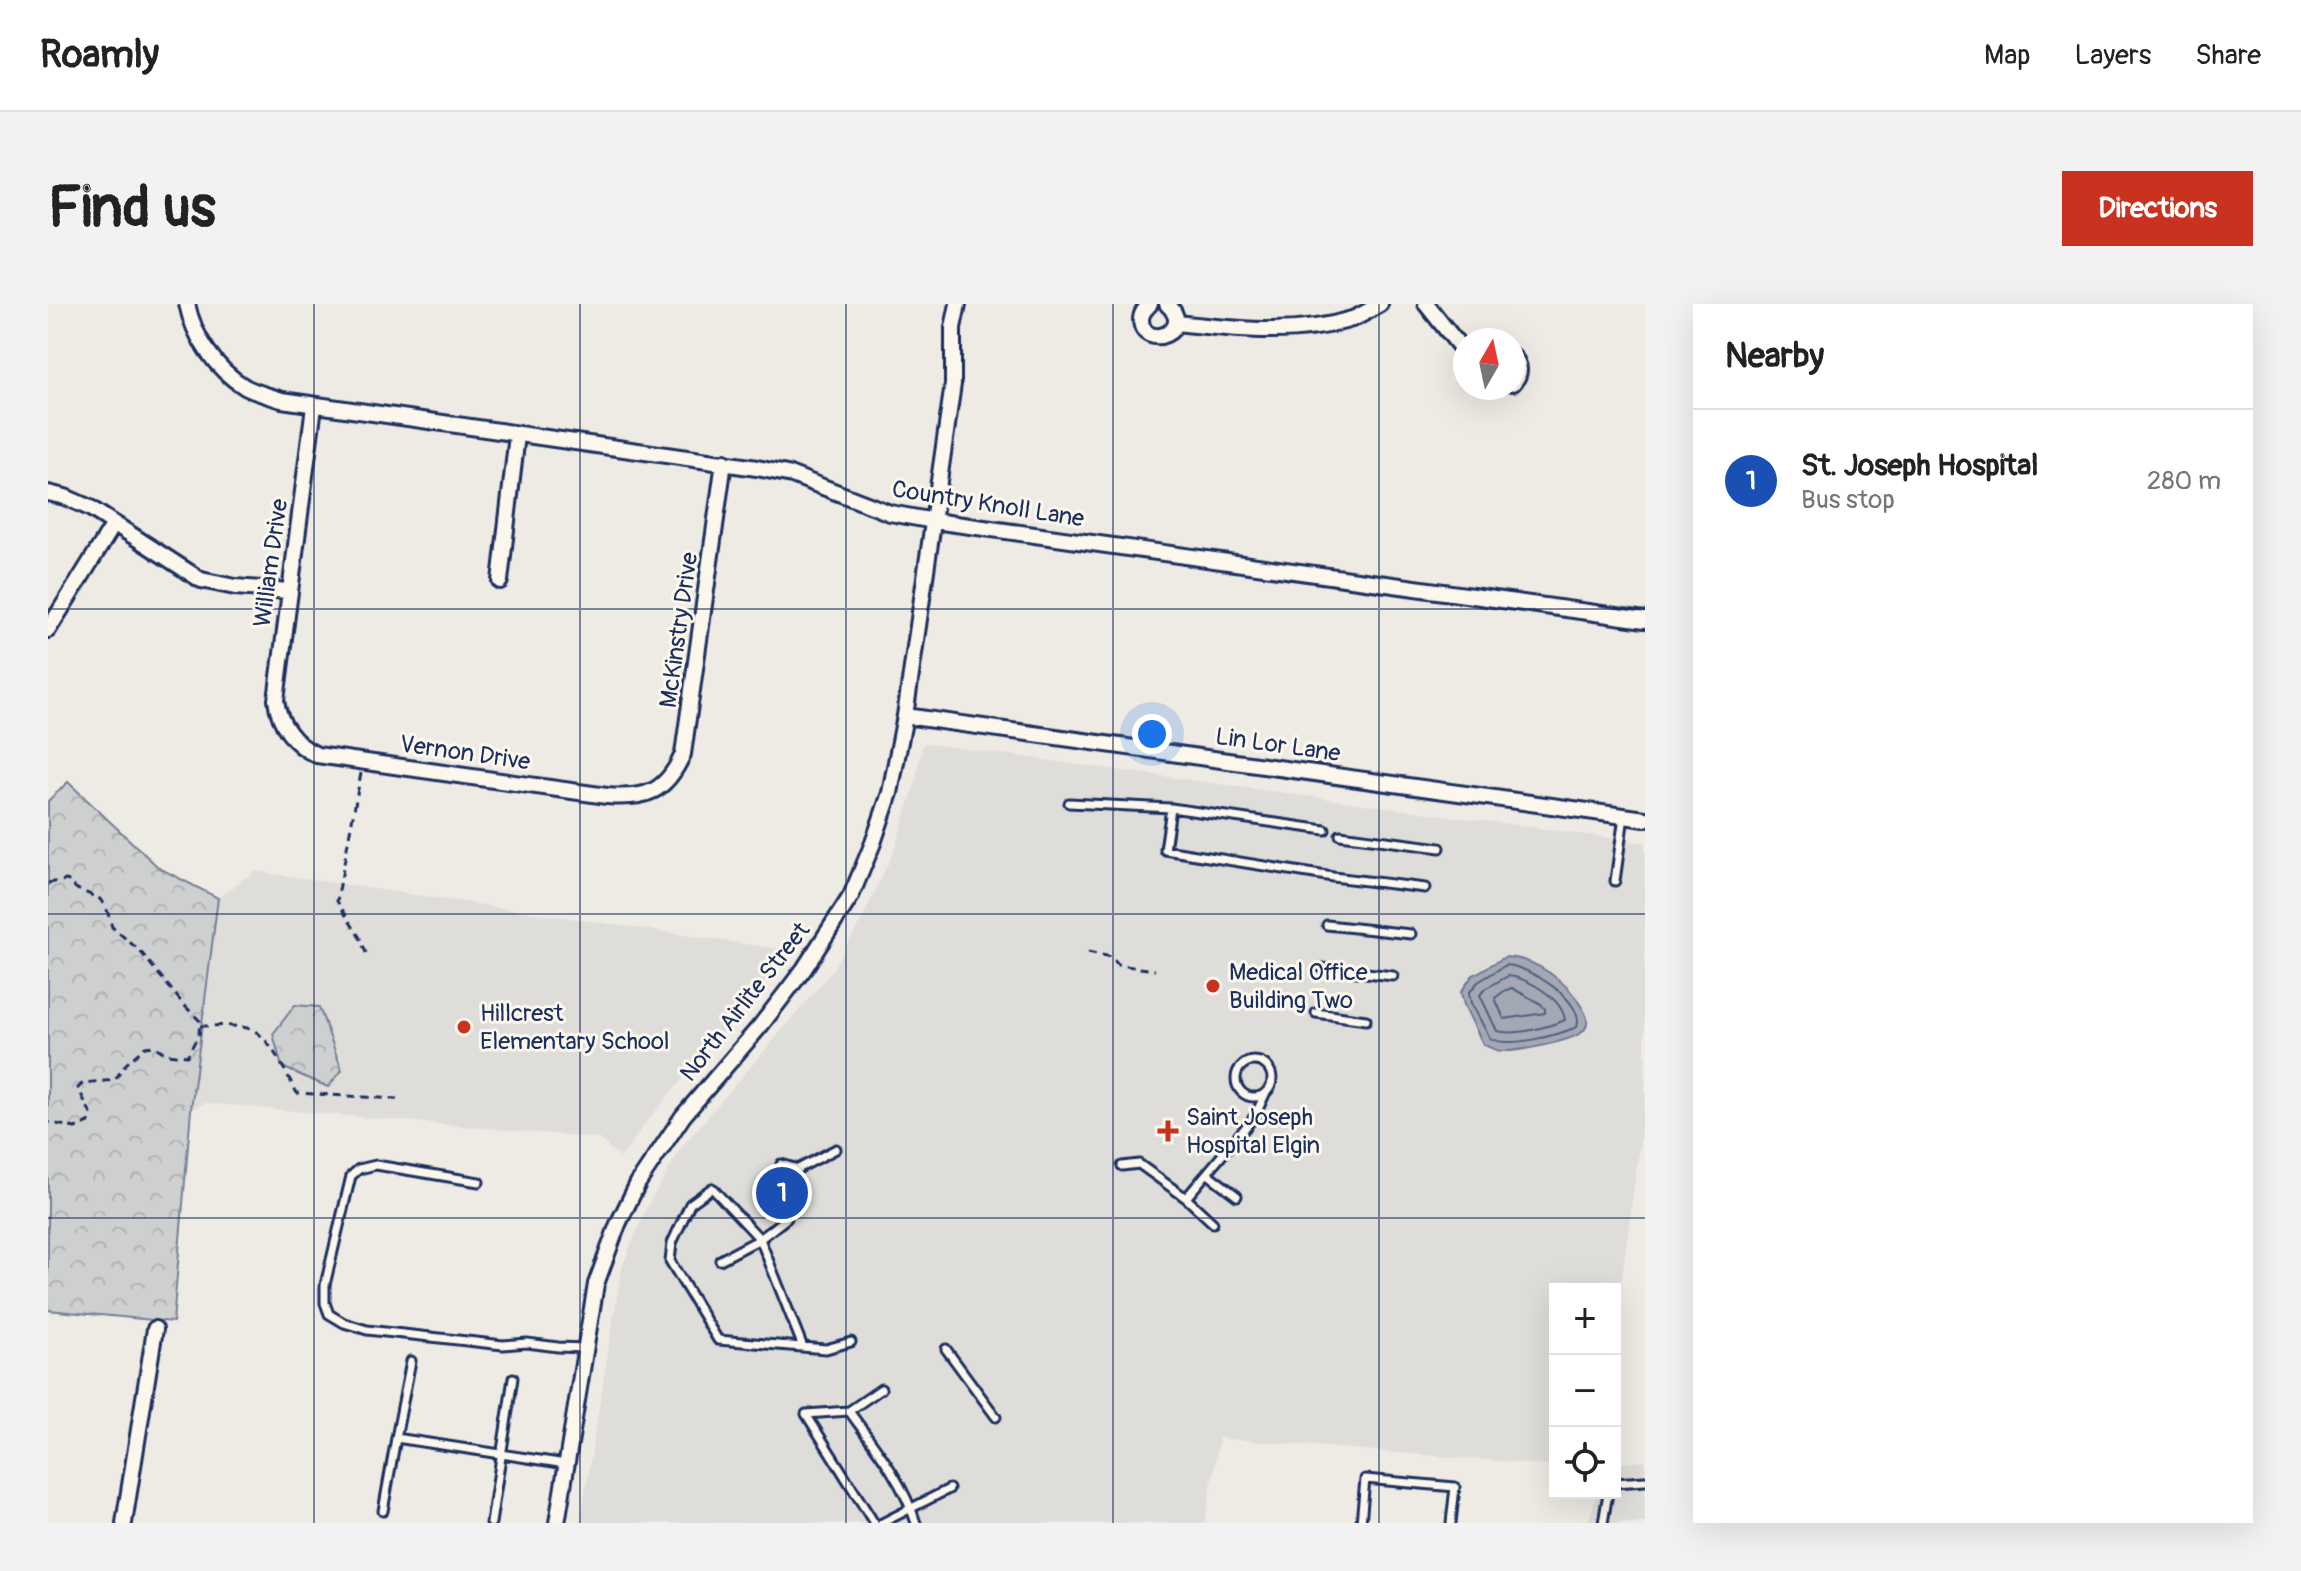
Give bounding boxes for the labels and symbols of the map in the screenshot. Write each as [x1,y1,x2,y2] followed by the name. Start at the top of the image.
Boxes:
[1453,328,1525,400] north arrow
[890,474,1086,534] street label: Country Knoll Lane
[248,497,294,629] street label: William Drive
[654,550,704,710] street label: McKinstry Drive
[1132,714,1172,754] your location
[1214,722,1343,768] street label: Lin Lor Lane
[398,729,532,777] street label: Vernon Drive
[674,916,816,1087] street label: North Airlite Street
[1229,958,1368,1015] place label: Medical Office Building Two
[1204,977,1222,995] marker: Medical Office Building Two
[480,999,670,1056] place label: Hillcrest Elementary School
[455,1018,473,1036] marker: Hillcrest Elementary School
[1186,1103,1320,1160] place label: Saint Joseph Hospital Elgin
[1157,1120,1179,1142] marker: Saint Joseph Hospital Elgin
[756,1163,808,1223] pin: 1

